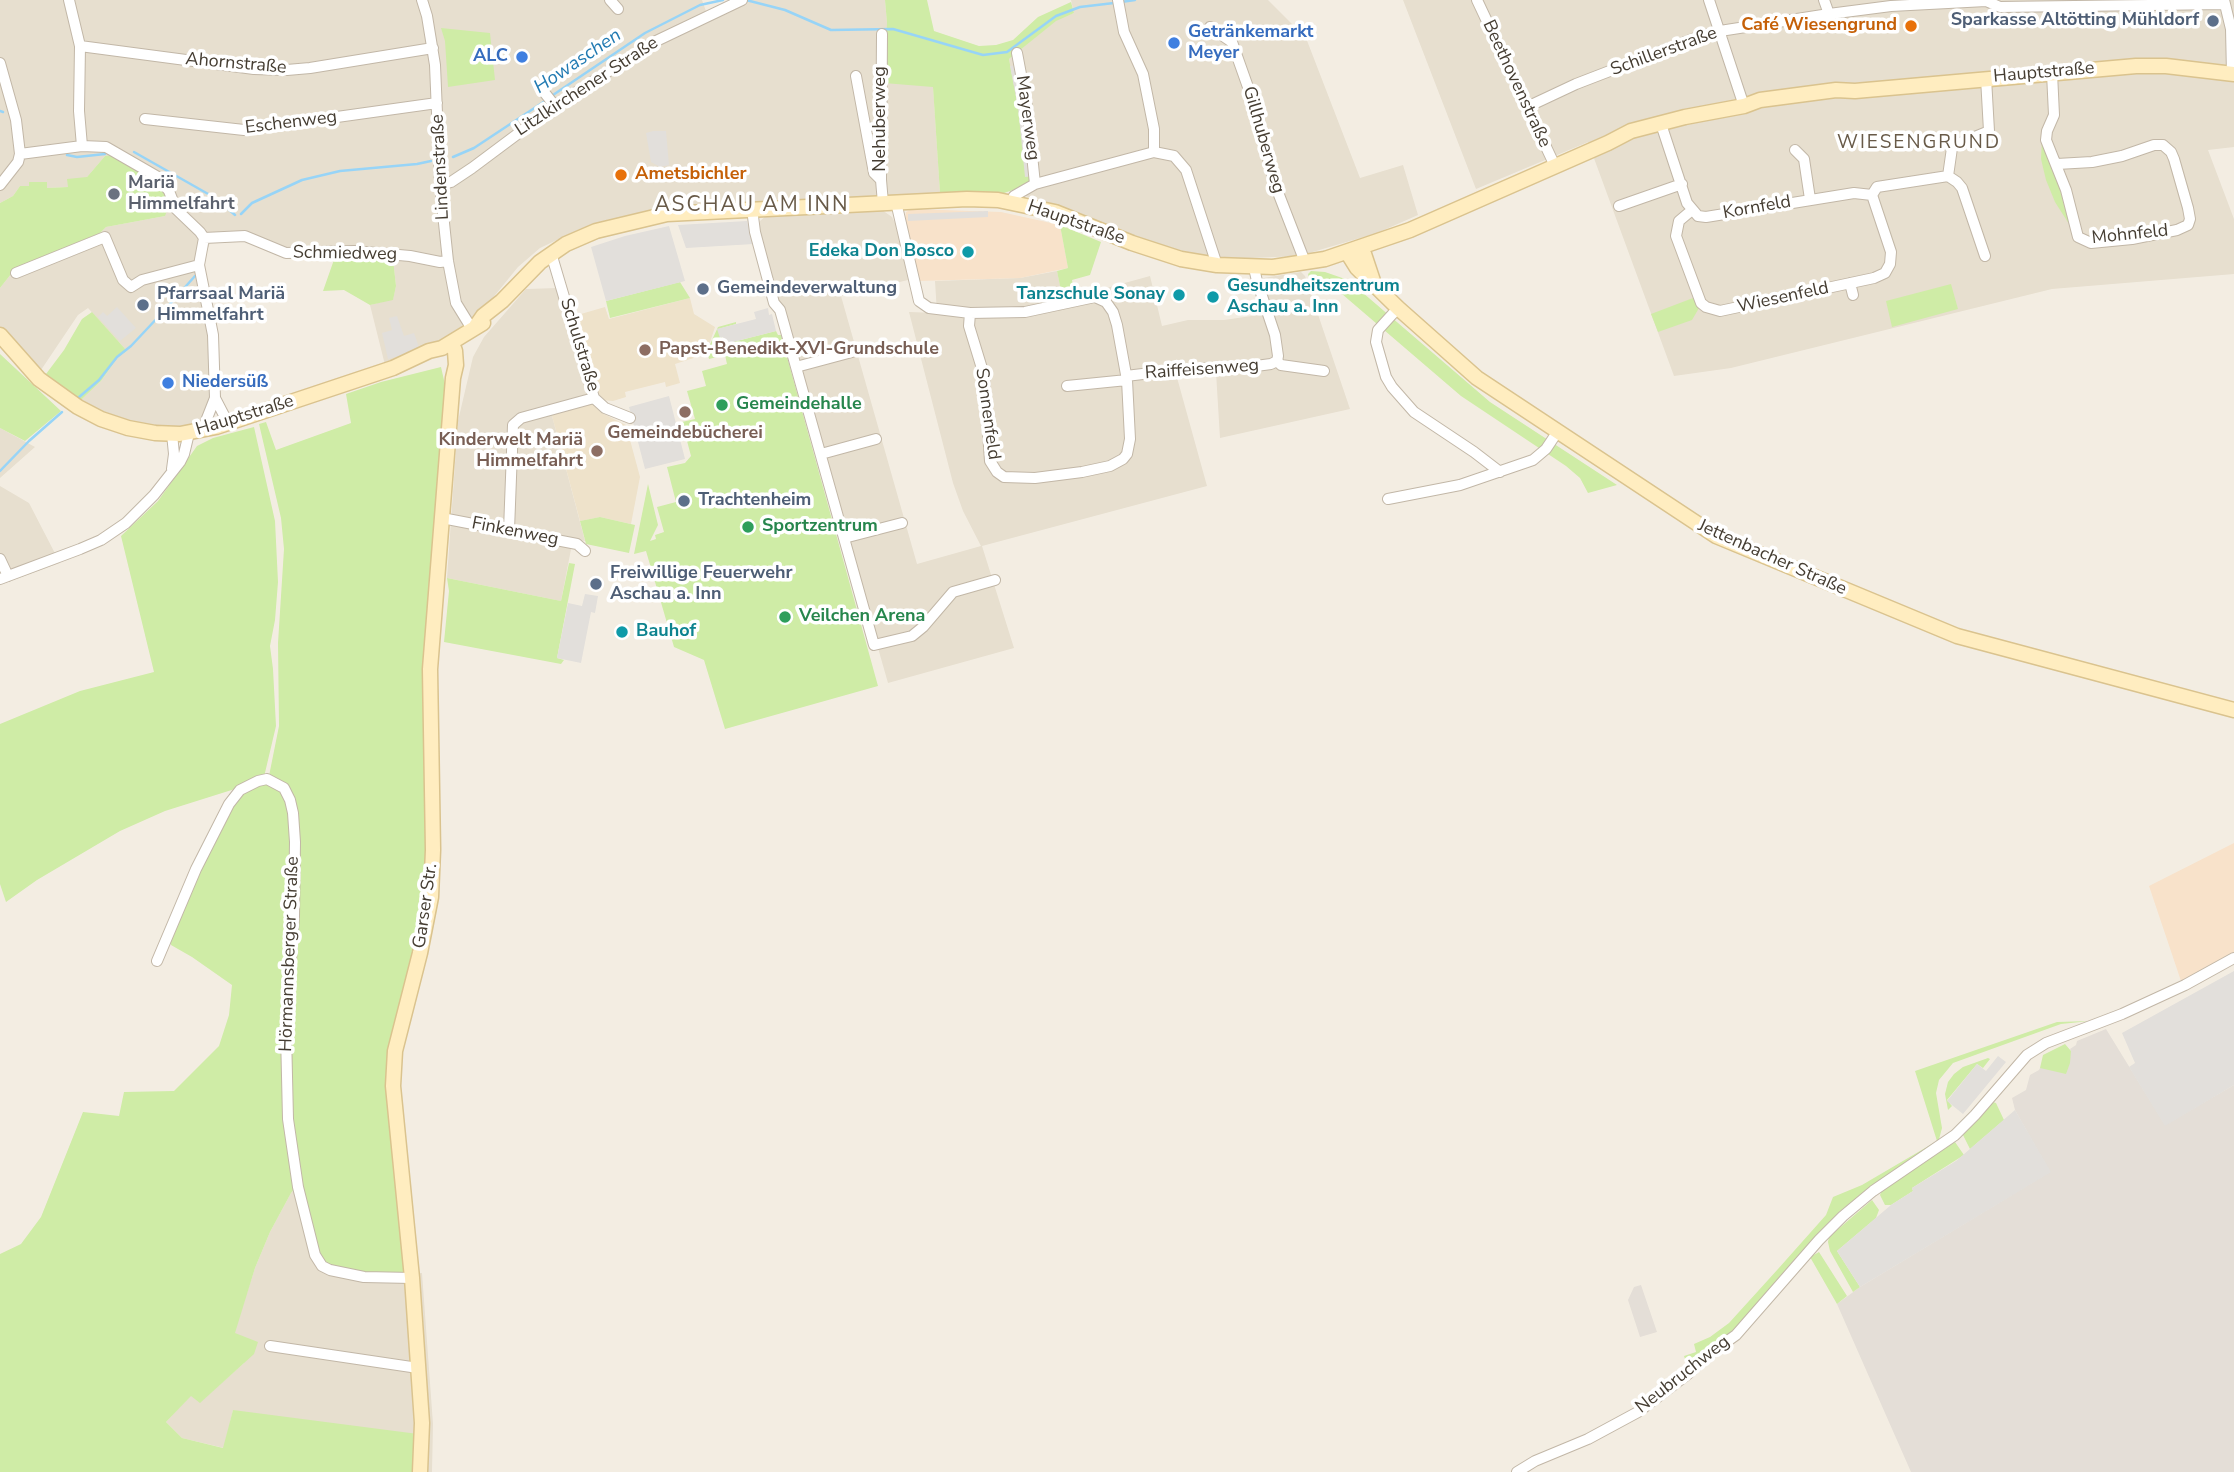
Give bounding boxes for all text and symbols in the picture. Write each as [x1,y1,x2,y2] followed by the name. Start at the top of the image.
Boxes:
[1951,10,2199,32] place label: Sparkasse Altötting Mühldorf
[2205,13,2221,29] marker: Sparkasse Altötting Mühldorf
[1741,15,1897,37] place label: Café Wiesengrund
[1477,17,1555,151] street label: Beethovenstraße
[1903,18,1919,34] marker: Café Wiesengrund
[1188,22,1313,64] place label: Getränkemarkt Meyer
[1608,23,1720,81] street label: Schillerstraße
[530,24,626,100] water label: Howaschen
[511,33,663,141] street label: Litzlkirchener Straße
[1166,35,1182,51] marker: Getränkemarkt Meyer
[473,46,508,68] place label: ALC
[185,49,287,79] street label: Ahornstraße
[514,49,530,65] marker: ALC
[1993,58,2095,88] street label: Hauptstraße
[870,66,892,172] street label: Nehuberweg
[1010,74,1044,162] street label: Mayerweg
[1237,84,1289,196] street label: Gillhuberweg
[244,107,338,139] street label: Eschenweg
[427,114,455,220] street label: Lindenstraße
[1838,132,2000,154] district label: WIESENGRUND
[635,164,746,186] place label: Ametsbichler
[613,167,629,183] marker: Ametsbichler
[128,173,235,216] place label: Mariä Himmelfahrt
[106,186,122,202] marker: Mariä Himmelfahrt
[1721,191,1793,225] street label: Kornfeld
[656,193,848,219] district label: ASCHAU AM INN
[1025,196,1127,250] street label: Hauptstraße
[2091,220,2169,250] street label: Mohnfeld
[809,241,954,263] place label: Edeka Don Bosco
[293,242,397,266] street label: Schmiedweg
[960,244,976,260] marker: Edeka Don Bosco
[1227,276,1400,318] place label: Gesundheitszentrum Aschau a. Inn
[717,278,897,300] place label: Gemeindeverwaltung
[1735,278,1831,318] street label: Wiesenfeld
[695,281,711,297] marker: Gemeindeverwaltung
[157,284,285,326] place label: Pfarrsaal Mariä Himmelfahrt
[1016,284,1165,306] place label: Tanzschule Sonay
[1171,287,1187,303] marker: Tanzschule Sonay
[1205,289,1221,305] marker: Gesundheitszentrum Aschau a. Inn
[555,296,603,394] street label: Schulstraße
[135,297,151,313] marker: Pfarrsaal Mariä Himmelfahrt
[659,339,939,361] place label: Papst-Benedikt-XVI-Grundschule
[637,342,653,358] marker: Papst-Benedikt-XVI-Grundschule
[1144,355,1260,385] street label: Raiffeisenweg
[970,367,1004,461] street label: Sonnenfeld
[182,372,268,394] place label: Niedersüß
[160,375,176,391] marker: Niedersüß
[193,391,297,441] street label: Hauptstraße
[736,394,862,416] place label: Gemeindehalle
[714,397,730,413] marker: Gemeindehalle
[677,404,693,420] marker: Gemeindebücherei
[607,423,763,445] place label: Gemeindebücherei
[439,430,583,472] place label: Kinderwelt Mariä Himmelfahrt
[589,443,605,459] marker: Kinderwelt Mariä Himmelfahrt
[698,490,811,512] place label: Trachtenheim
[676,493,692,509] marker: Trachtenheim
[470,513,560,551] street label: Finkenweg
[1694,515,1850,601] street label: Jettenbacher Straße
[762,516,878,538] place label: Sportzentrum
[740,519,756,535] marker: Sportzentrum
[610,563,793,606] place label: Freiwillige Feuerwehr Aschau a. Inn
[588,576,604,592] marker: Freiwillige Feuerwehr Aschau a. Inn
[799,606,925,628] place label: Veilchen Arena
[777,609,793,625] marker: Veilchen Arena
[636,621,696,643] place label: Bauhof
[614,624,630,640] marker: Bauhof
[276,856,304,1052] street label: Hörmannsberger Straße
[409,862,443,950] street label: Garser Str.
[1632,1332,1734,1418] street label: Neubruchweg

